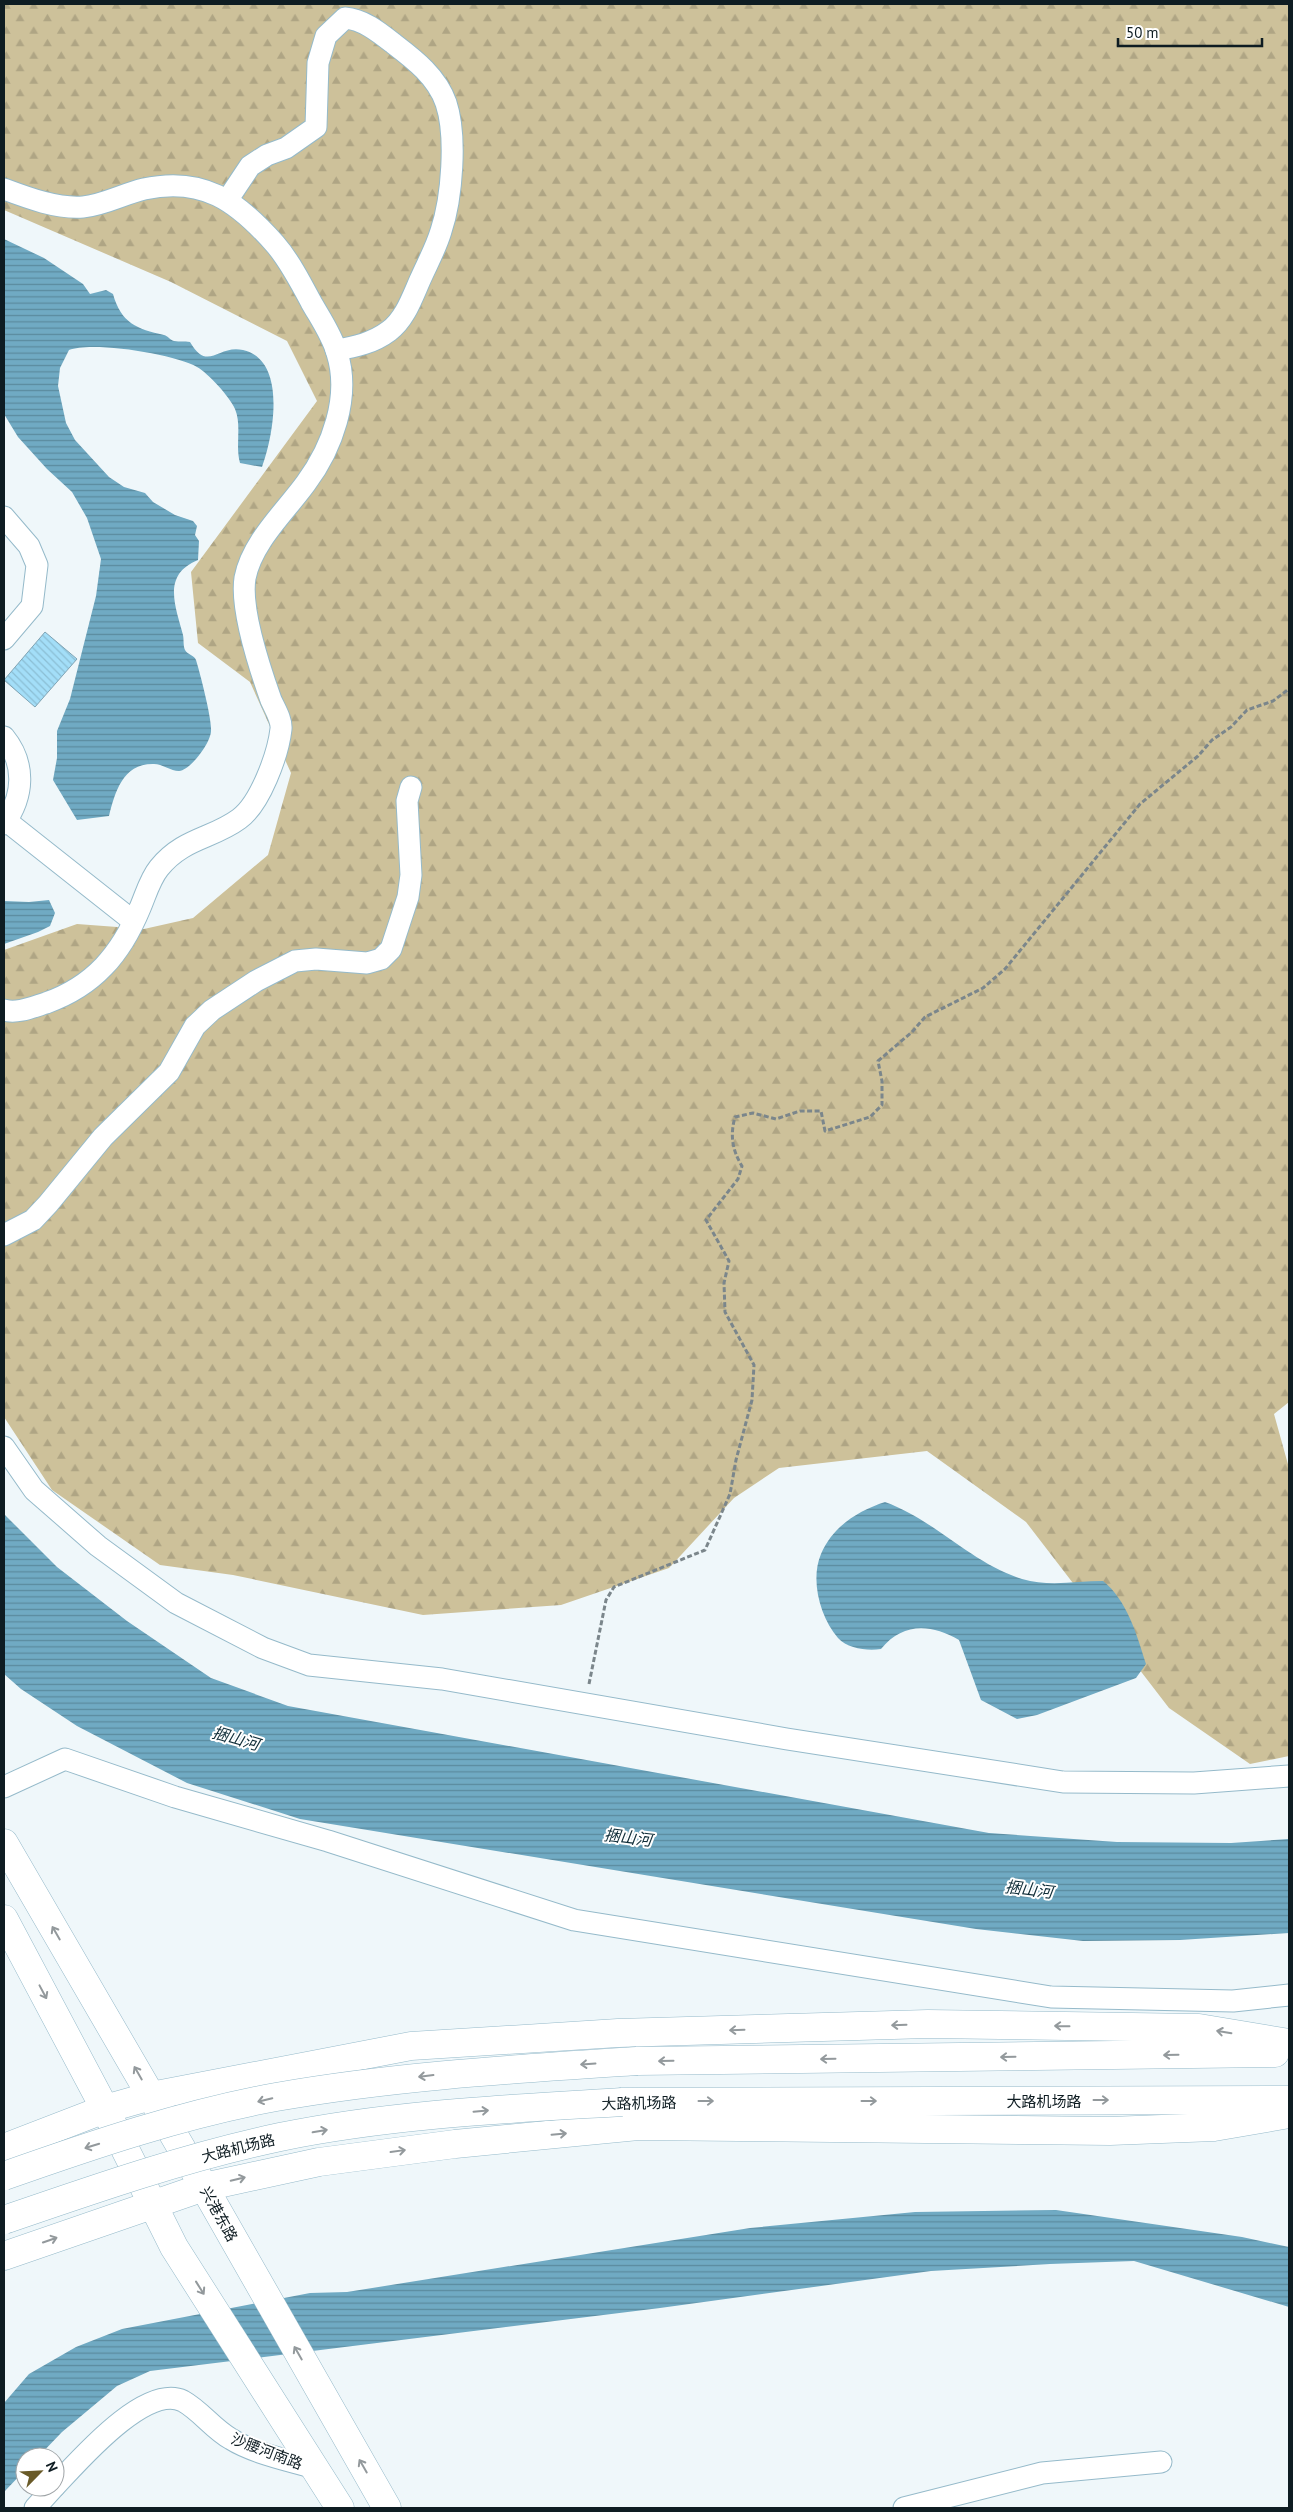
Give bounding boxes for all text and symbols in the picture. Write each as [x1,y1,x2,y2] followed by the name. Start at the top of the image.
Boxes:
[1118,15,1262,47] scale bar
[1126,23,1159,42] text: 50 m
[210,1722,265,1755] water label: 捆山河
[603,1824,656,1850] water label: 捆山河
[1004,1876,1057,1902] water label: 捆山河
[50,1926,60,1940] one-way arrow
[38,1985,48,2000] one-way arrow
[891,2020,908,2030] one-way arrow
[1054,2021,1070,2031] one-way arrow
[729,2025,745,2035] one-way arrow
[1216,2027,1232,2037] one-way arrow
[1163,2050,1179,2060] one-way arrow
[1000,2052,1016,2062] one-way arrow
[820,2054,836,2064] one-way arrow
[658,2056,674,2066] one-way arrow
[580,2060,596,2069] one-way arrow
[132,2066,142,2081] one-way arrow
[418,2071,434,2081] one-way arrow
[1006,2092,1082,2111] street label: 大路机场路
[601,2093,677,2113] street label: 大路机场路
[1092,2095,1109,2105] one-way arrow
[258,2096,274,2105] one-way arrow
[698,2096,714,2106] one-way arrow
[860,2096,876,2106] one-way arrow
[473,2106,489,2116] one-way arrow
[311,2125,327,2135] one-way arrow
[551,2129,567,2139] one-way arrow
[199,2130,277,2166] street label: 大路机场路
[84,2142,100,2152] one-way arrow
[389,2146,405,2156] one-way arrow
[229,2174,245,2184] one-way arrow
[196,2183,242,2245] street label: 兴港东路
[41,2235,57,2244] one-way arrow
[195,2281,205,2295] one-way arrow
[293,2347,303,2361] one-way arrow
[229,2429,305,2473] street label: 沙腰河南路
[15,2447,65,2497] north arrow
[42,2459,62,2475] text: N
[358,2459,367,2474] one-way arrow

